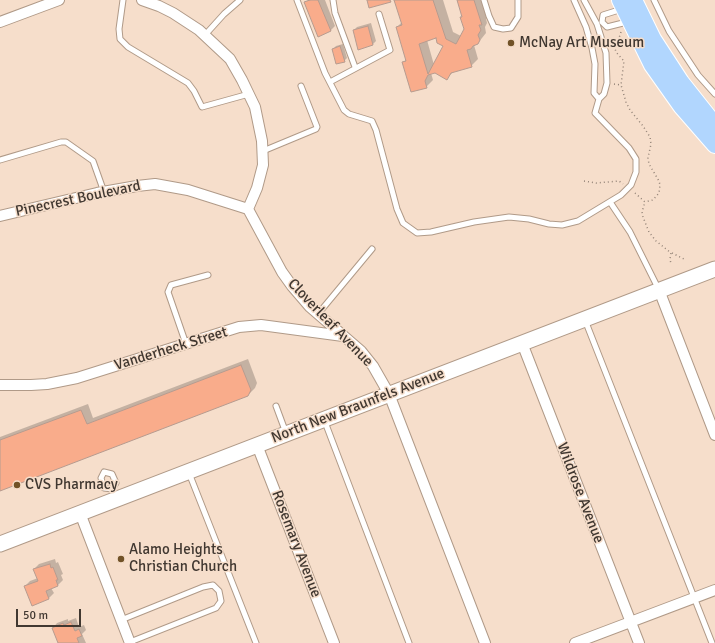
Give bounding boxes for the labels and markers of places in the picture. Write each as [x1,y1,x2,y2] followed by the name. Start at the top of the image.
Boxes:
[519,34,644,52] place label: McNay Art Museum
[506,38,516,48] marker: McNay Art Museum
[25,476,118,494] place label: CVS Pharmacy
[12,480,22,490] marker: CVS Pharmacy
[129,541,237,576] place label: Alamo Heights Christian Church
[116,554,126,564] marker: Alamo Heights Christian Church

